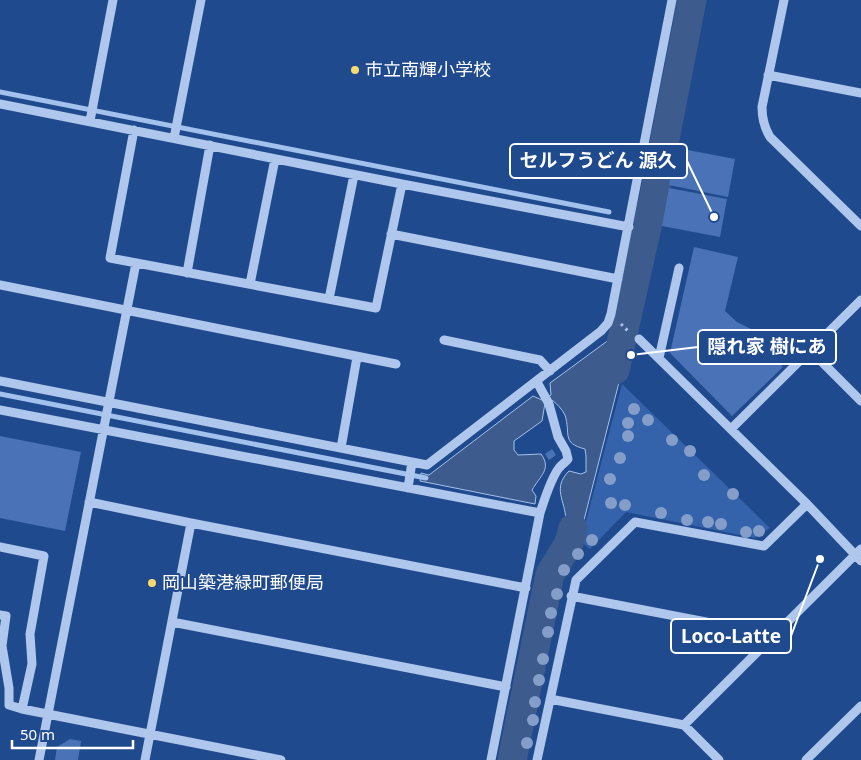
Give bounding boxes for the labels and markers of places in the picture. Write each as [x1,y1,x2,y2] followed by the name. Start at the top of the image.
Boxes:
[365,57,491,81] place label: 市立南輝小学校
[349,64,361,76] marker: 市立南輝小学校
[510,144,687,178] callout: セルフうどん 源久
[698,330,836,364] callout: 隠れ家 樹にあ
[162,570,324,594] place label: 岡山築港緑町郵便局
[146,577,158,589] marker: 岡山築港緑町郵便局
[671,619,791,653] callout: Loco-Latte

